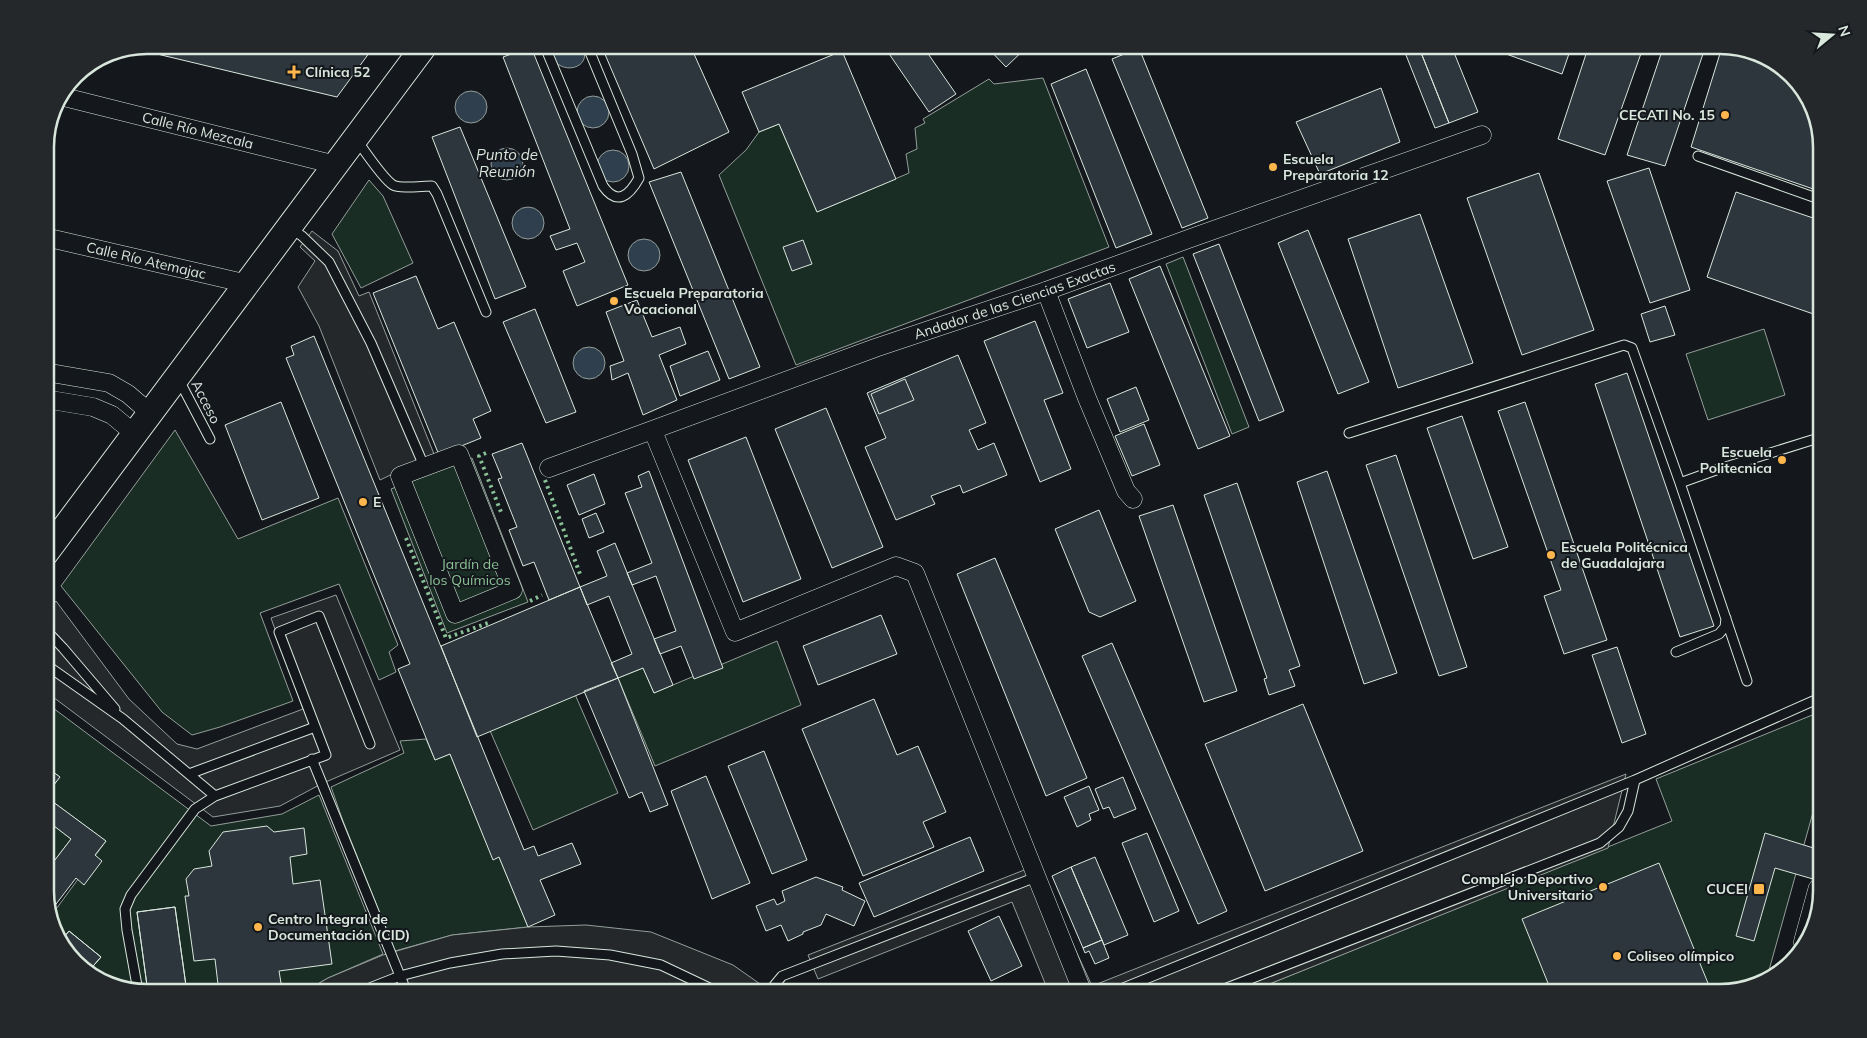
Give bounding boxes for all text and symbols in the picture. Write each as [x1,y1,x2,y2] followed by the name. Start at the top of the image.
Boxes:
[1807,10,1857,60] north arrow
[1834,23,1855,39] text: N
[305,63,370,81] place label: Clínica 52
[287,65,301,79] marker: Clínica 52
[1619,106,1715,124] place label: CECATI No. 15
[140,108,255,153] street label: Calle Río Mezcala
[1719,109,1731,121] marker: CECATI No. 15
[476,145,538,181] water label: Punto de Reunión
[1283,150,1389,184] place label: Escuela Preparatoria 12
[1267,161,1279,173] marker: Escuela Preparatoria 12
[85,238,208,283] street label: Calle Río Atemajac
[912,257,1118,343] street label: Andador de las Ciencias Exactas
[623,284,764,318] place label: Escuela Preparatoria Vocacional
[608,295,620,307] marker: Escuela Preparatoria Vocacional
[187,377,225,427] street label: Acceso
[1700,443,1772,477] place label: Escuela Politecnica
[1776,454,1788,466] marker: Escuela Politecnica
[373,493,381,511] place label: E
[357,496,369,508] marker: E
[1561,538,1688,572] place label: Escuela Politécnica de Guadalajara
[1545,549,1557,561] marker: Escuela Politécnica de Guadalajara
[429,555,511,589] park label: Jardín de los Químicos
[1461,870,1593,904] place label: Complejo Deportivo Universitario
[1706,880,1748,898] place label: CUCEI
[1597,881,1609,893] marker: Complejo Deportivo Universitario
[1752,882,1766,896] marker: CUCEI
[268,910,410,944] place label: Centro Integral de Documentación (CID)
[252,921,264,933] marker: Centro Integral de Documentación (CID)
[1627,947,1734,965] place label: Coliseo olímpico
[1611,950,1623,962] marker: Coliseo olímpico

